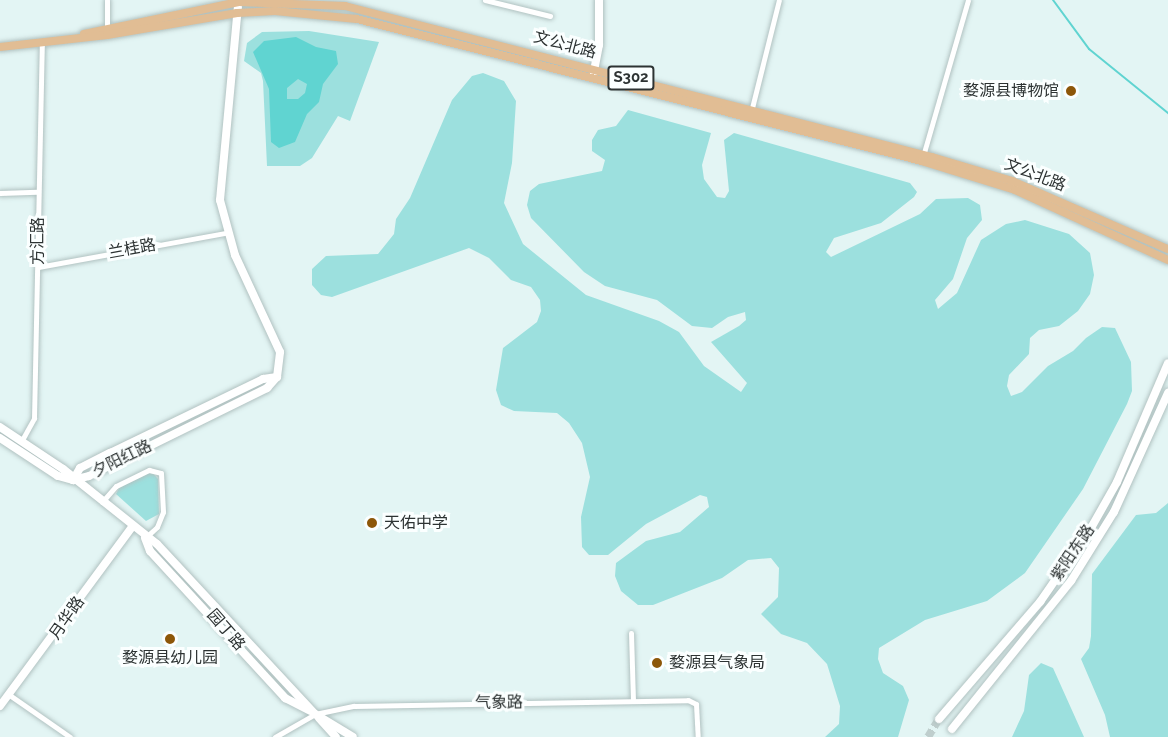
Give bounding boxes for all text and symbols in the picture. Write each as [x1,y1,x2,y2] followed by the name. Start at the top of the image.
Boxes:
[532,27,598,63] street label: 文公北路
[607,66,655,90] road number: S302
[963,81,1059,101] place label: 婺源县博物馆
[1064,84,1078,98] marker: 婺源县博物馆
[1002,155,1068,195] street label: 文公北路
[28,217,48,265] street label: 方汇路
[107,235,157,263] street label: 兰桂路
[89,436,155,482] street label: 夕阳红路
[384,513,448,533] place label: 天佑中学
[365,516,379,530] marker: 天佑中学
[1047,521,1099,585] street label: 紫阳东路
[45,593,89,643] street label: 月华路
[203,606,249,654] street label: 园丁路
[163,632,177,646] marker: 婺源县幼儿园
[122,648,218,668] place label: 婺源县幼儿园
[669,653,765,673] place label: 婺源县气象局
[650,656,664,670] marker: 婺源县气象局
[475,693,523,713] street label: 气象路

